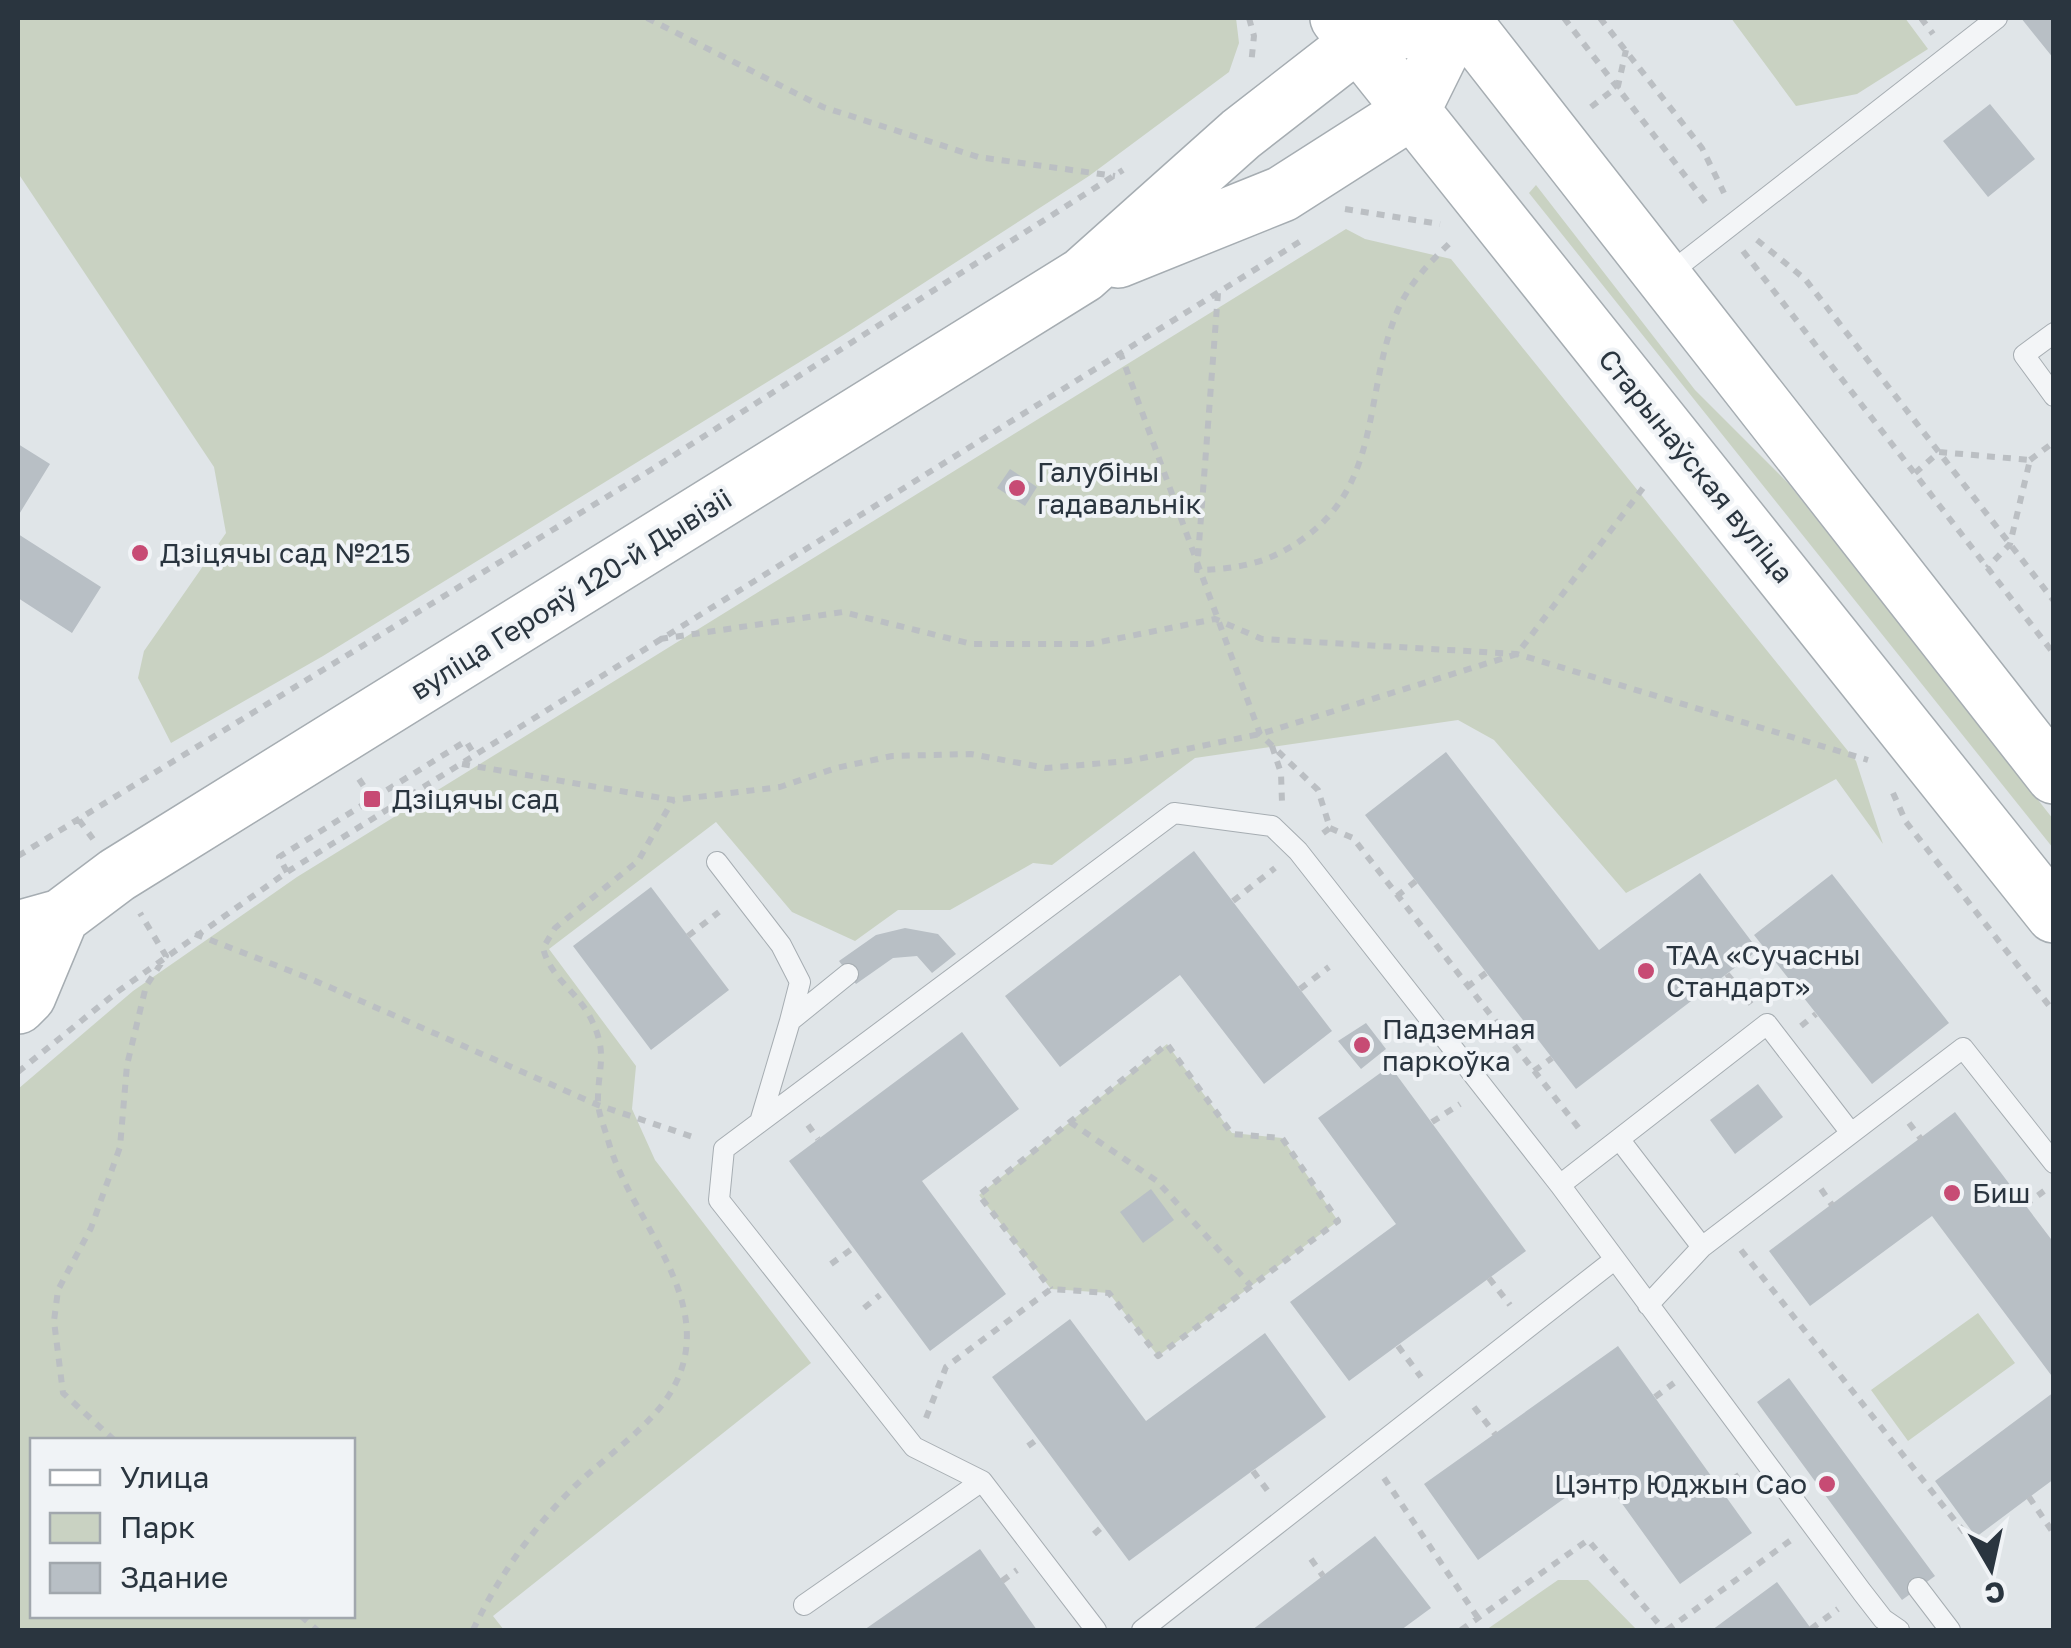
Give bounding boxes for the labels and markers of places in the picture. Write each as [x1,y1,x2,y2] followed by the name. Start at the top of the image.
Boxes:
[1037,455,1202,520] place label: Галубіны гадавальнік
[1006,477,1028,499] marker: Галубіны гадавальнік
[160,536,411,569] place label: Дзіцячы сад №215
[129,542,151,564] marker: Дзіцячы сад №215
[392,782,559,815] place label: Дзіцячы сад
[361,788,383,810] marker: Дзіцячы сад
[1666,938,1861,1003] place label: ТАА «Сучасны Стандарт»
[1635,960,1657,982] marker: ТАА «Сучасны Стандарт»
[1382,1012,1536,1077] place label: Падземная паркоўка
[1351,1034,1373,1056] marker: Падземная паркоўка
[1972,1176,2030,1209] place label: Биш
[1941,1182,1963,1204] marker: Биш
[1554,1467,1807,1500] place label: Цэнтр Юджын Сао
[1816,1473,1838,1495] marker: Цэнтр Юджын Сао

